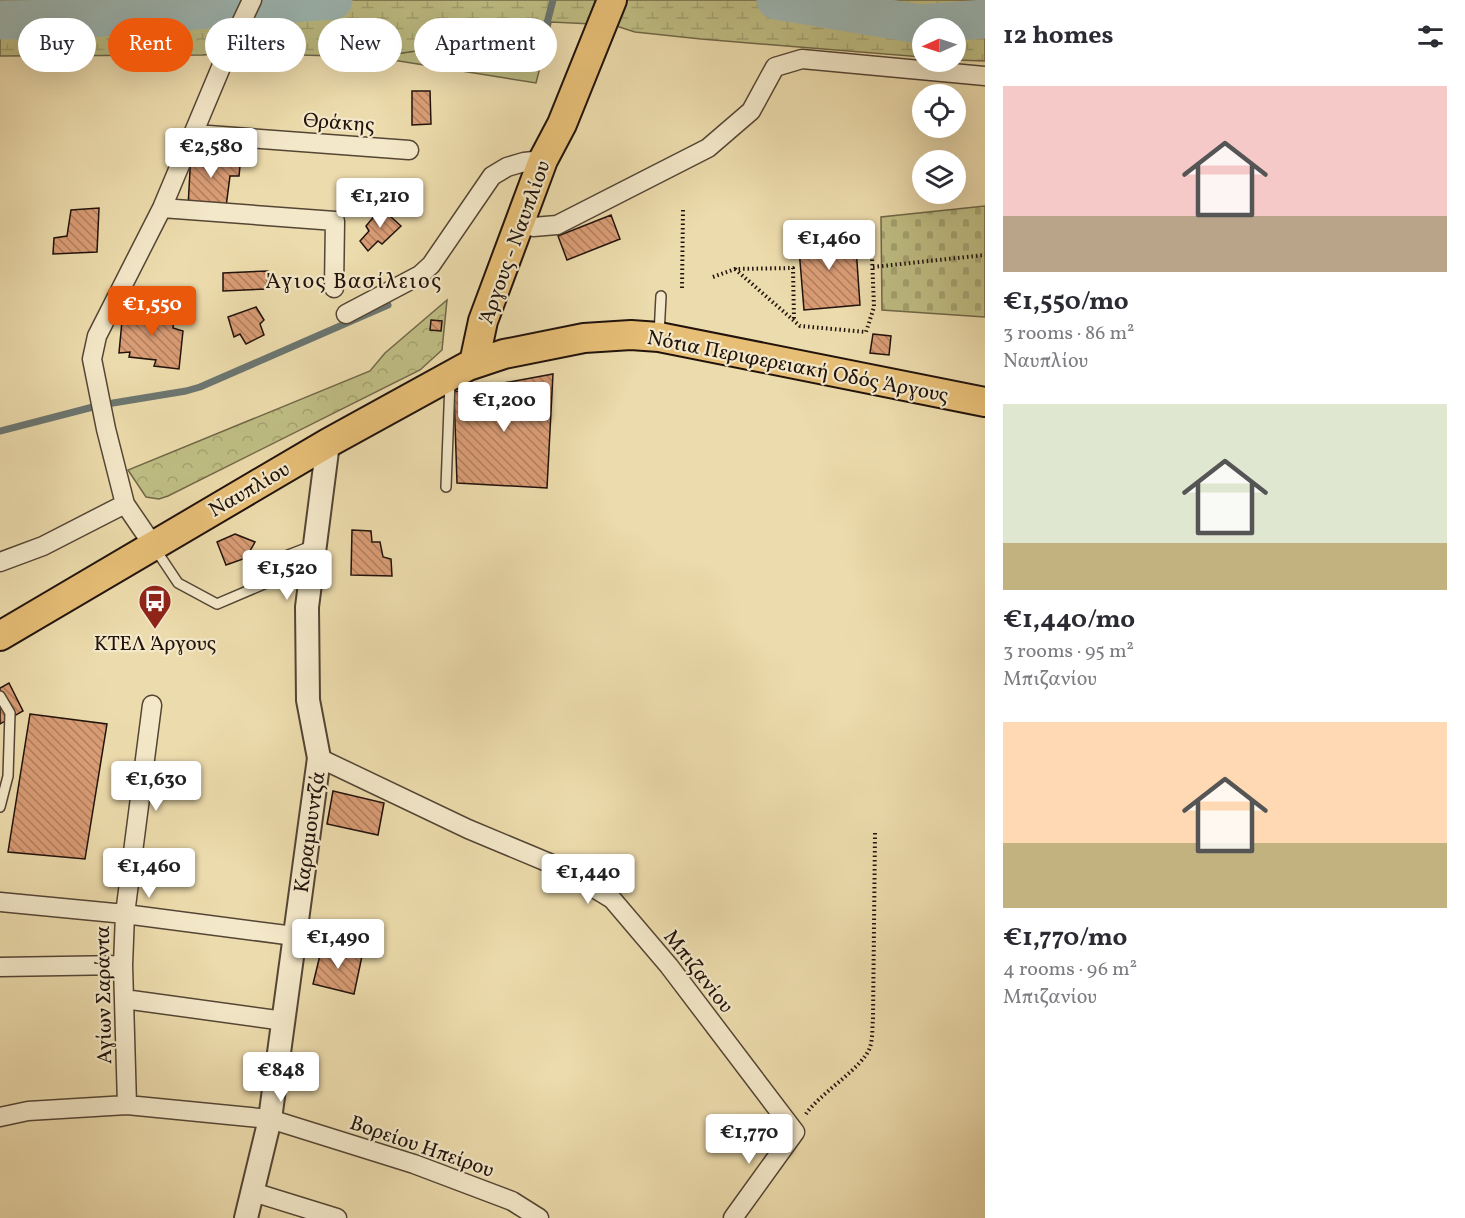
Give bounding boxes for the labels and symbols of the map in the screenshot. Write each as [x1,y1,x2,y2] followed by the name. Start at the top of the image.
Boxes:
[912,18,966,72] north arrow
[302,107,376,140] street label: Θράκης
[162,128,260,179] pin: €2,580
[472,157,558,328] street label: Άργους - Ναυπλίου
[331,178,429,229] pin: €1,210
[780,220,878,271] pin: €1,460
[265,267,443,298] district label: Άγιος Βασίλειος
[103,286,201,337] pin: €1,550
[644,324,951,411] street label: Νότια Περιφερειακή Οδός Άργους
[455,382,553,433] pin: €1,200
[204,455,296,525] street label: Ναυπλίου
[238,550,336,601] pin: €1,520
[137,583,173,630] bus stop icon: ΚΤΕΛ Άργους
[94,630,216,659] place label: ΚΤΕΛ Άργους
[107,761,205,812] pin: €1,630
[288,769,333,895] street label: Καραμουντζά
[100,848,198,899] pin: €1,460
[539,854,637,905] pin: €1,440
[289,919,387,970] pin: €1,490
[656,924,740,1020] street label: Μπιζανίου
[89,925,120,1064] street label: Αγίων Σαράντα
[245,1052,317,1103] pin: €848
[345,1109,498,1186] street label: Βορείου Ηπείρου
[700,1114,798,1165] pin: €1,770

